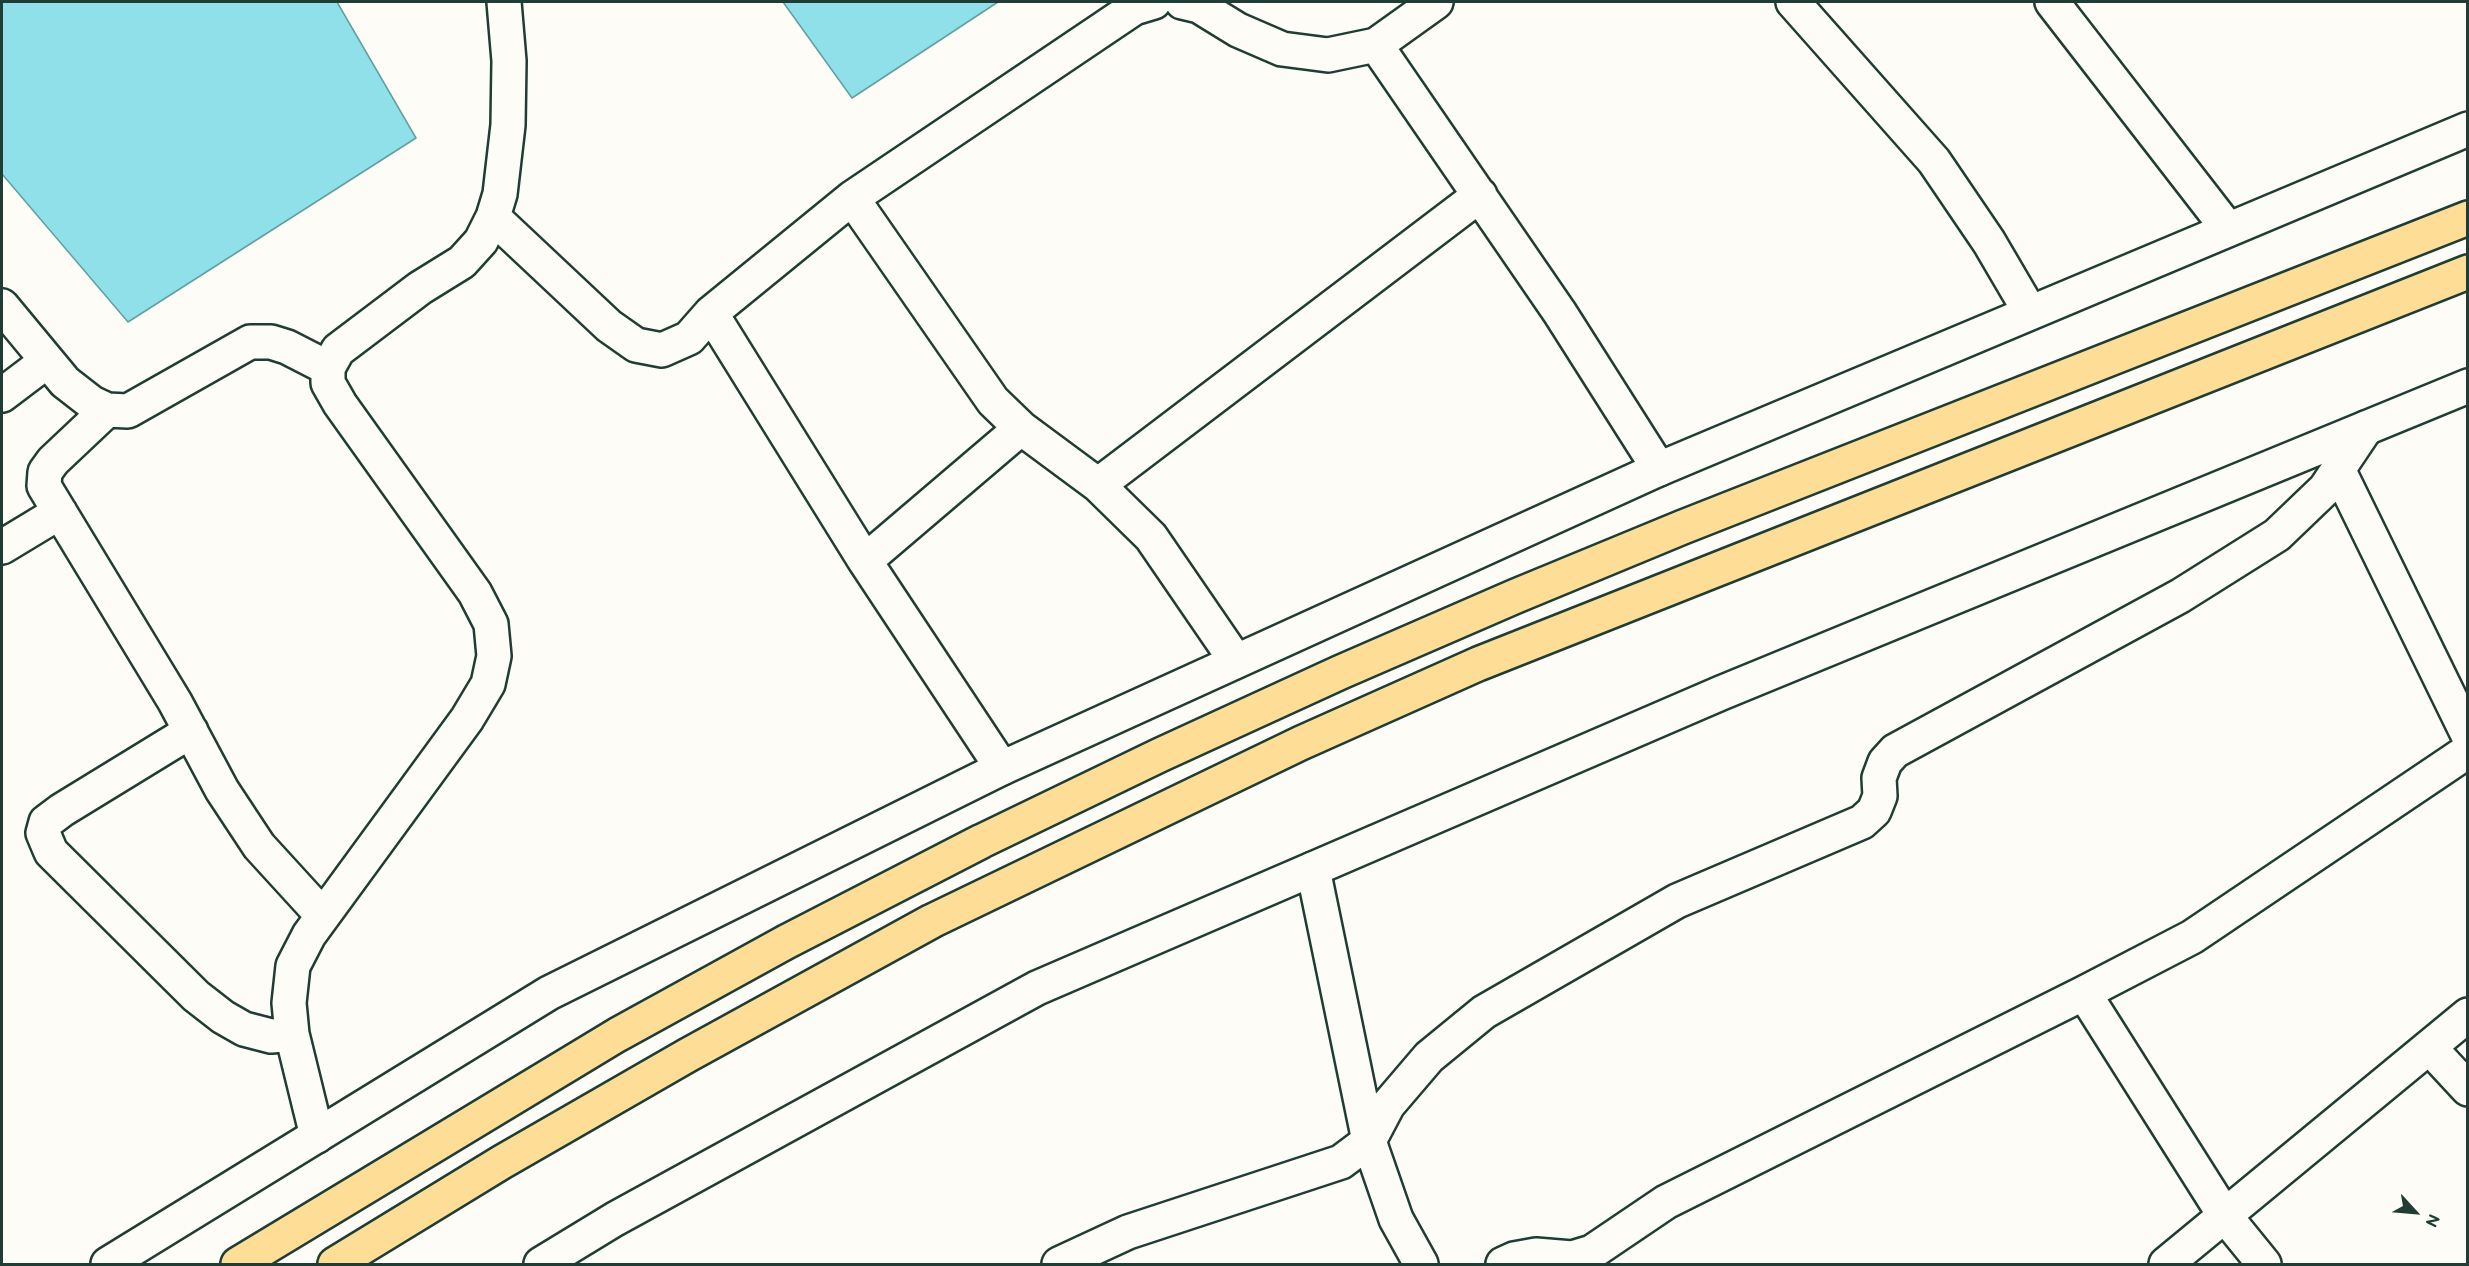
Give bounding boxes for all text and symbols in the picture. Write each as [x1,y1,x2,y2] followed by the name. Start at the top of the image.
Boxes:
[2385,1182,2445,1242] north arrow
[2420,1211,2443,1230] text: N

